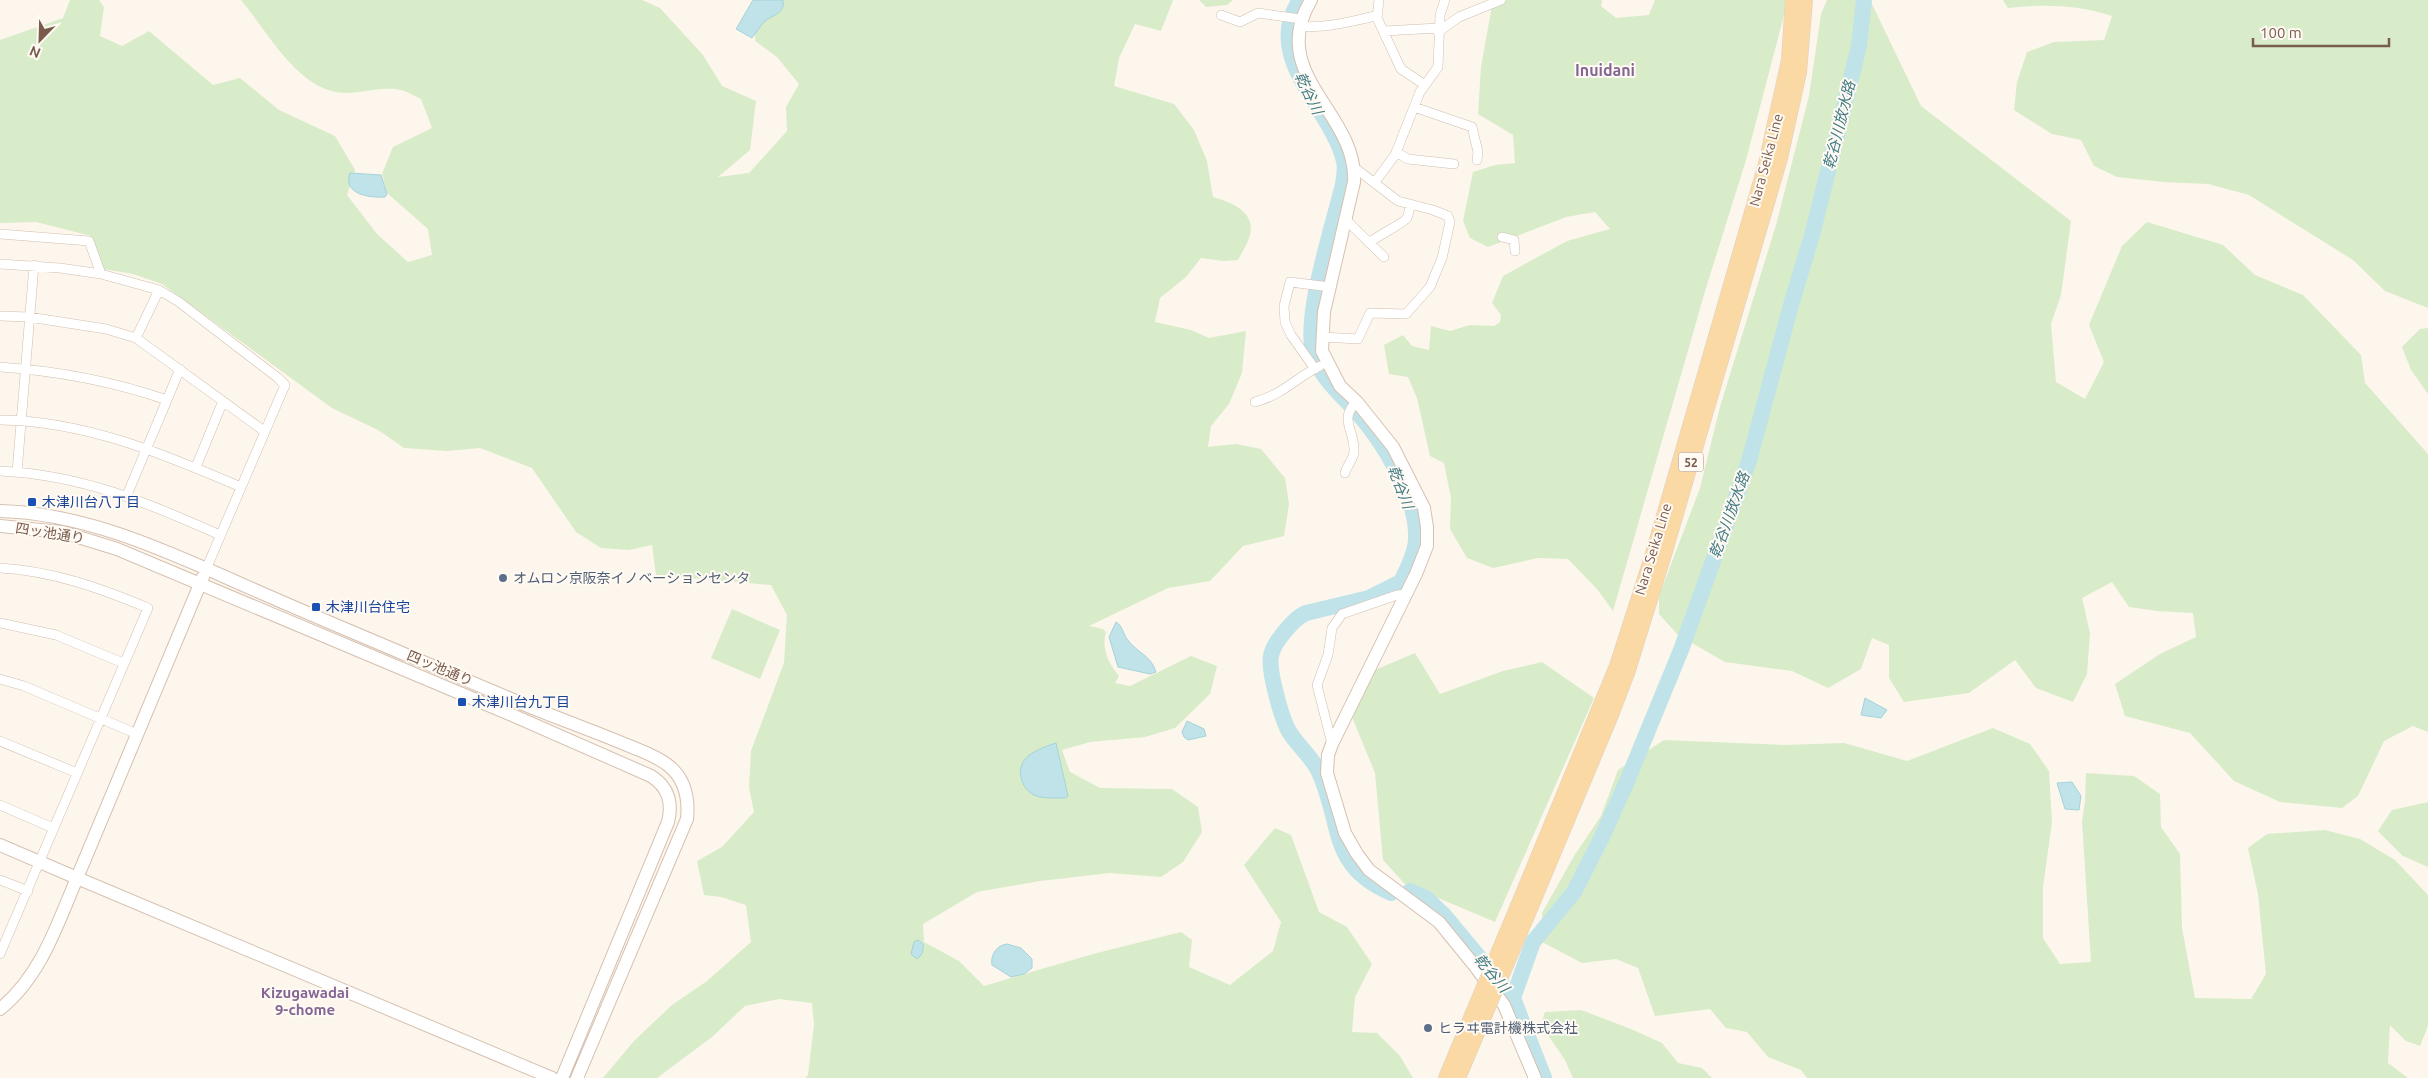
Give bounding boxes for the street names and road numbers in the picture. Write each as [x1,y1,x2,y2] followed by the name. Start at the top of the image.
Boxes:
[1746,112,1786,208] street label: Nara Seika Line
[1678,452,1704,472] road number: 52
[1631,501,1675,597] street label: Nara Seika Line
[14,520,86,546] street label: 四ッ池通り
[405,647,475,689] street label: 四ッ池通り

